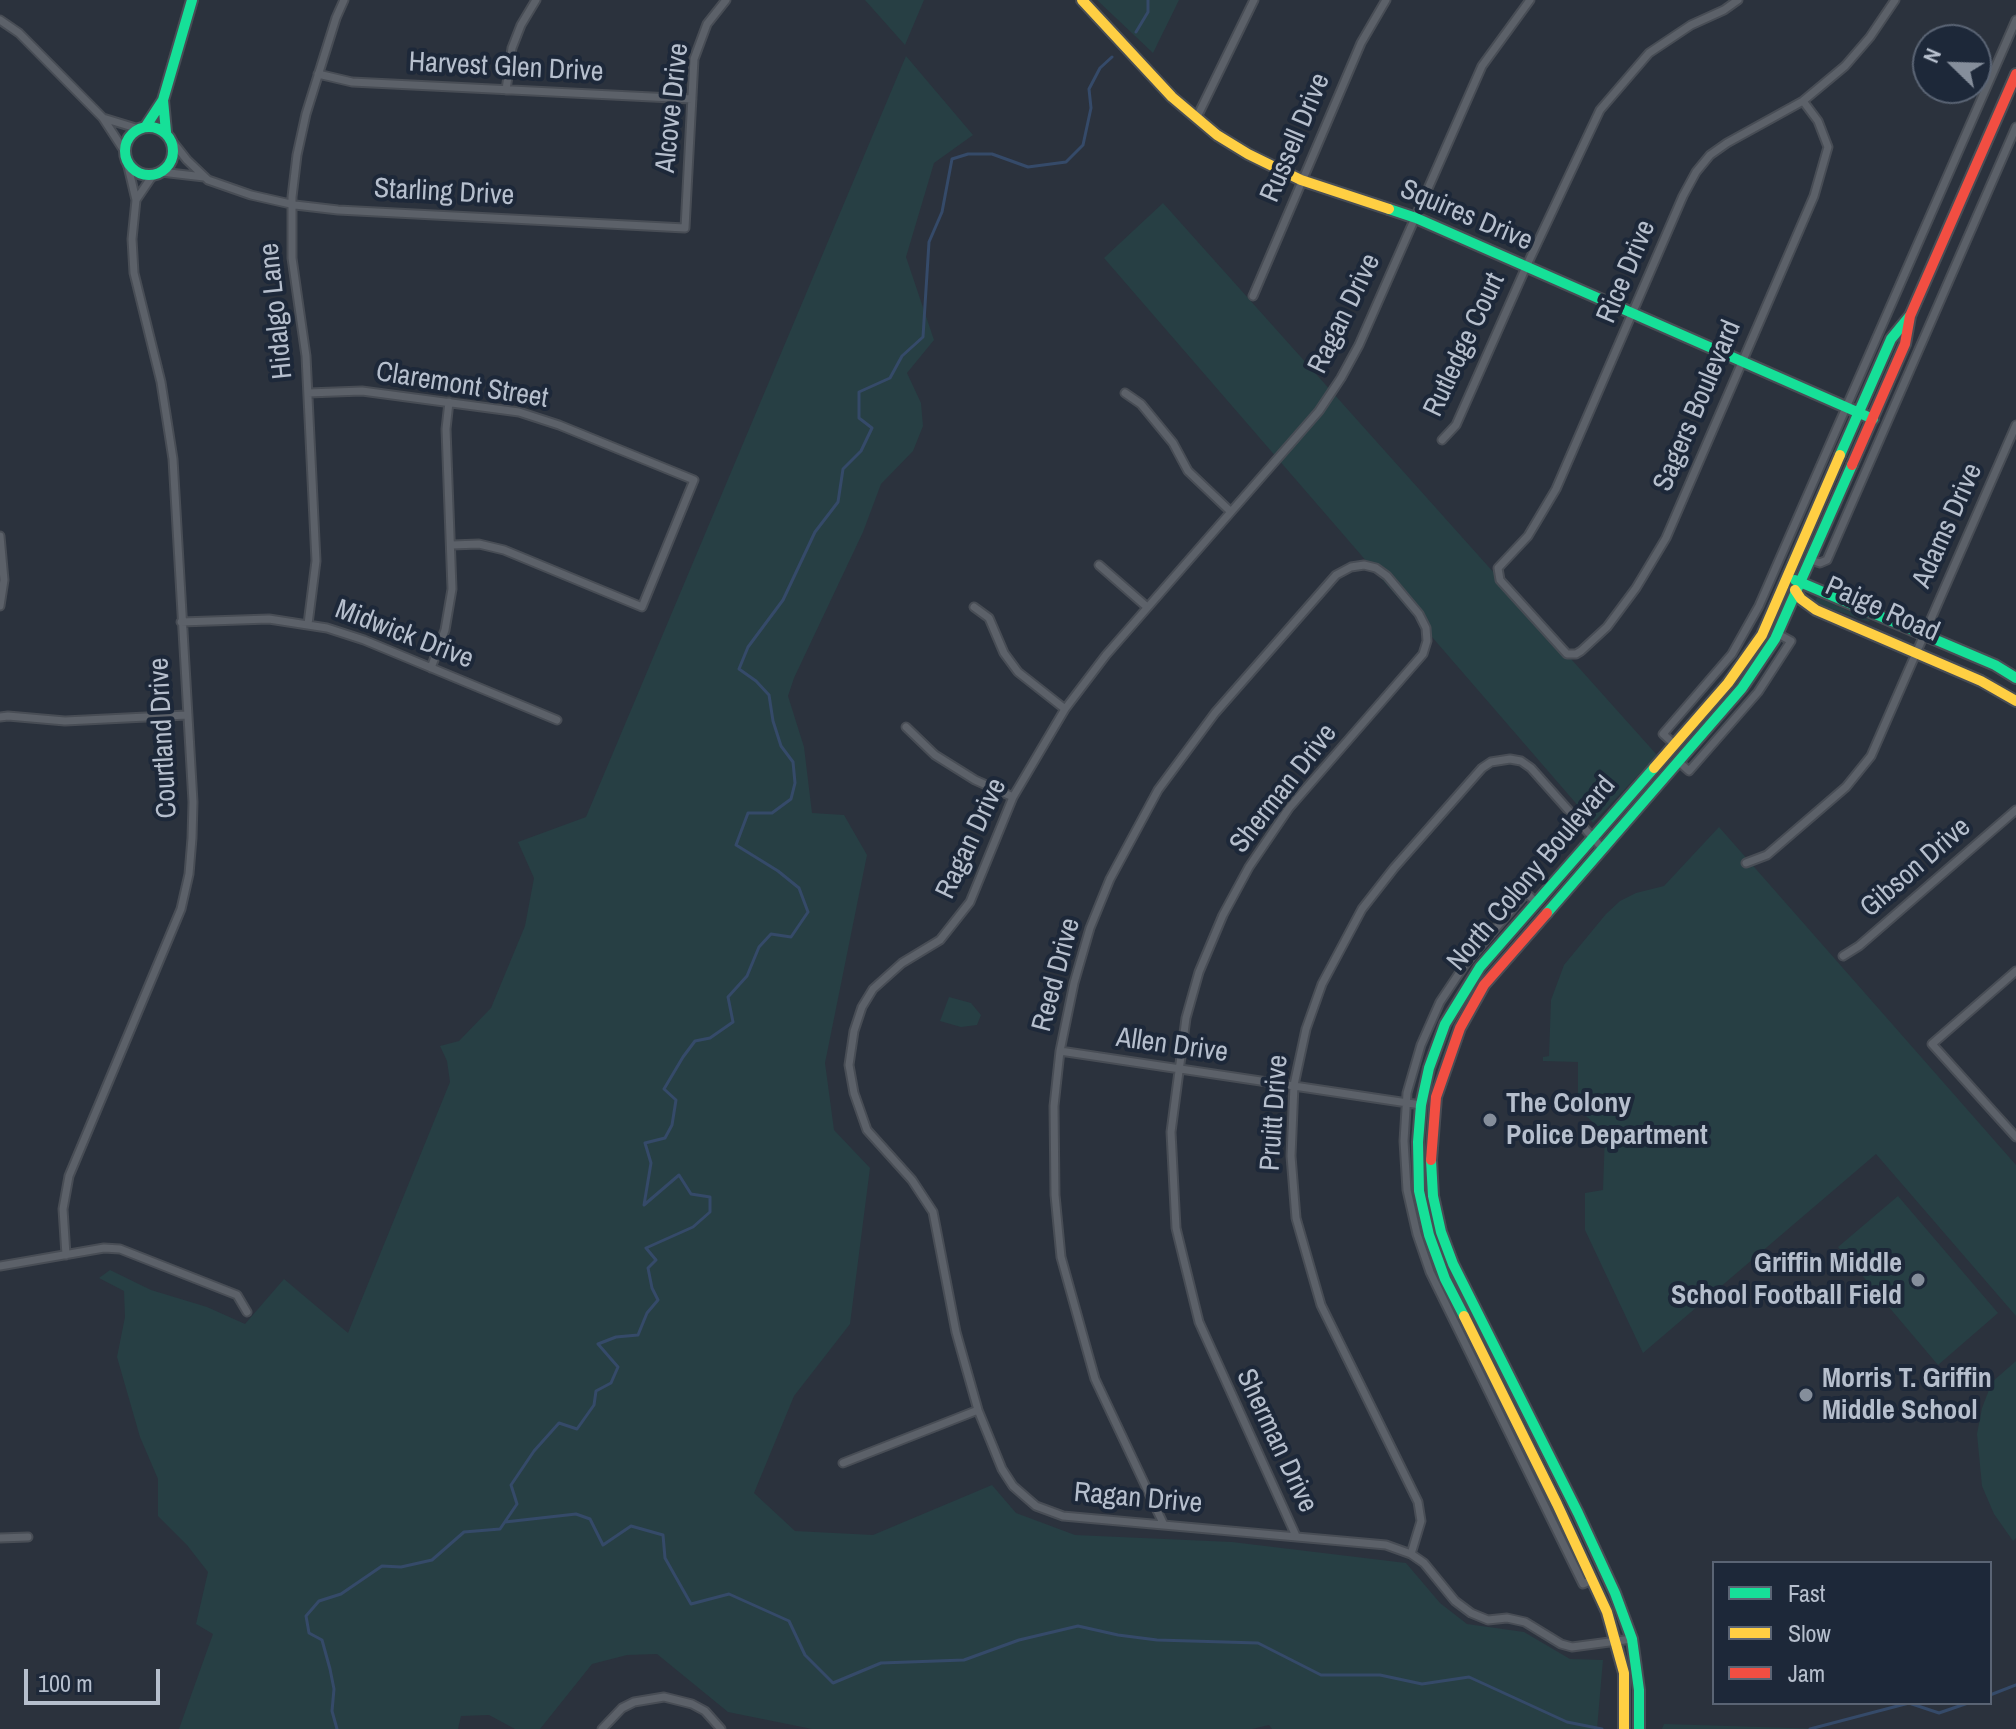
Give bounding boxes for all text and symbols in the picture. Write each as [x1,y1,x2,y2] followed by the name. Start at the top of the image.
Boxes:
[1912,24,1992,104] north arrow
[649,42,697,174] street label: Alcove Drive
[1915,44,1948,67] text: N
[408,46,604,90] street label: Harvest Glen Drive
[1254,69,1338,207] street label: Russell Drive
[373,173,515,213] street label: Starling Drive
[1395,173,1537,259] street label: Squires Drive
[1590,216,1664,328] street label: Rice Drive
[253,241,301,381] street label: Hidalgo Lane
[1302,249,1388,379] street label: Ragan Drive
[1417,268,1513,422] street label: Rutledge Court
[1647,315,1749,497] street label: Sagers Boulevard
[374,356,550,416] street label: Claremont Street
[1906,459,1990,593] street label: Adams Drive
[1820,570,1944,650] street label: Paige Road
[330,593,478,677] street label: Midwick Drive
[143,657,185,819] street label: Courtland Drive
[1223,718,1345,860] street label: Sherman Drive
[1441,770,1623,978] street label: North Colony Boulevard
[930,773,1014,905] street label: Ragan Drive
[1854,811,1978,925] street label: Gibson Drive
[1026,915,1088,1035] street label: Reed Drive
[1114,1022,1230,1070] street label: Allen Drive
[1254,1054,1296,1172] street label: Pruitt Drive
[1506,1087,1708,1153] place label: The Colony Police Department
[1481,1111,1499,1129] marker: The Colony Police Department
[1671,1247,1902,1313] place label: Griffin Middle School Football Field
[1909,1271,1927,1289] marker: Griffin Middle School Football Field
[1822,1362,1992,1428] place label: Morris T. Griffin Middle School
[1228,1364,1324,1518] street label: Sherman Drive
[1797,1386,1815,1404] marker: Morris T. Griffin Middle School
[1072,1477,1204,1521] street label: Ragan Drive
[1712,1561,1992,1705] legend
[1788,1577,1825,1609] text: Fast
[1788,1617,1831,1649] text: Slow
[28,1653,164,1703] scale bar
[1788,1657,1825,1689] text: Jam
[38,1667,93,1699] text: 100 m

